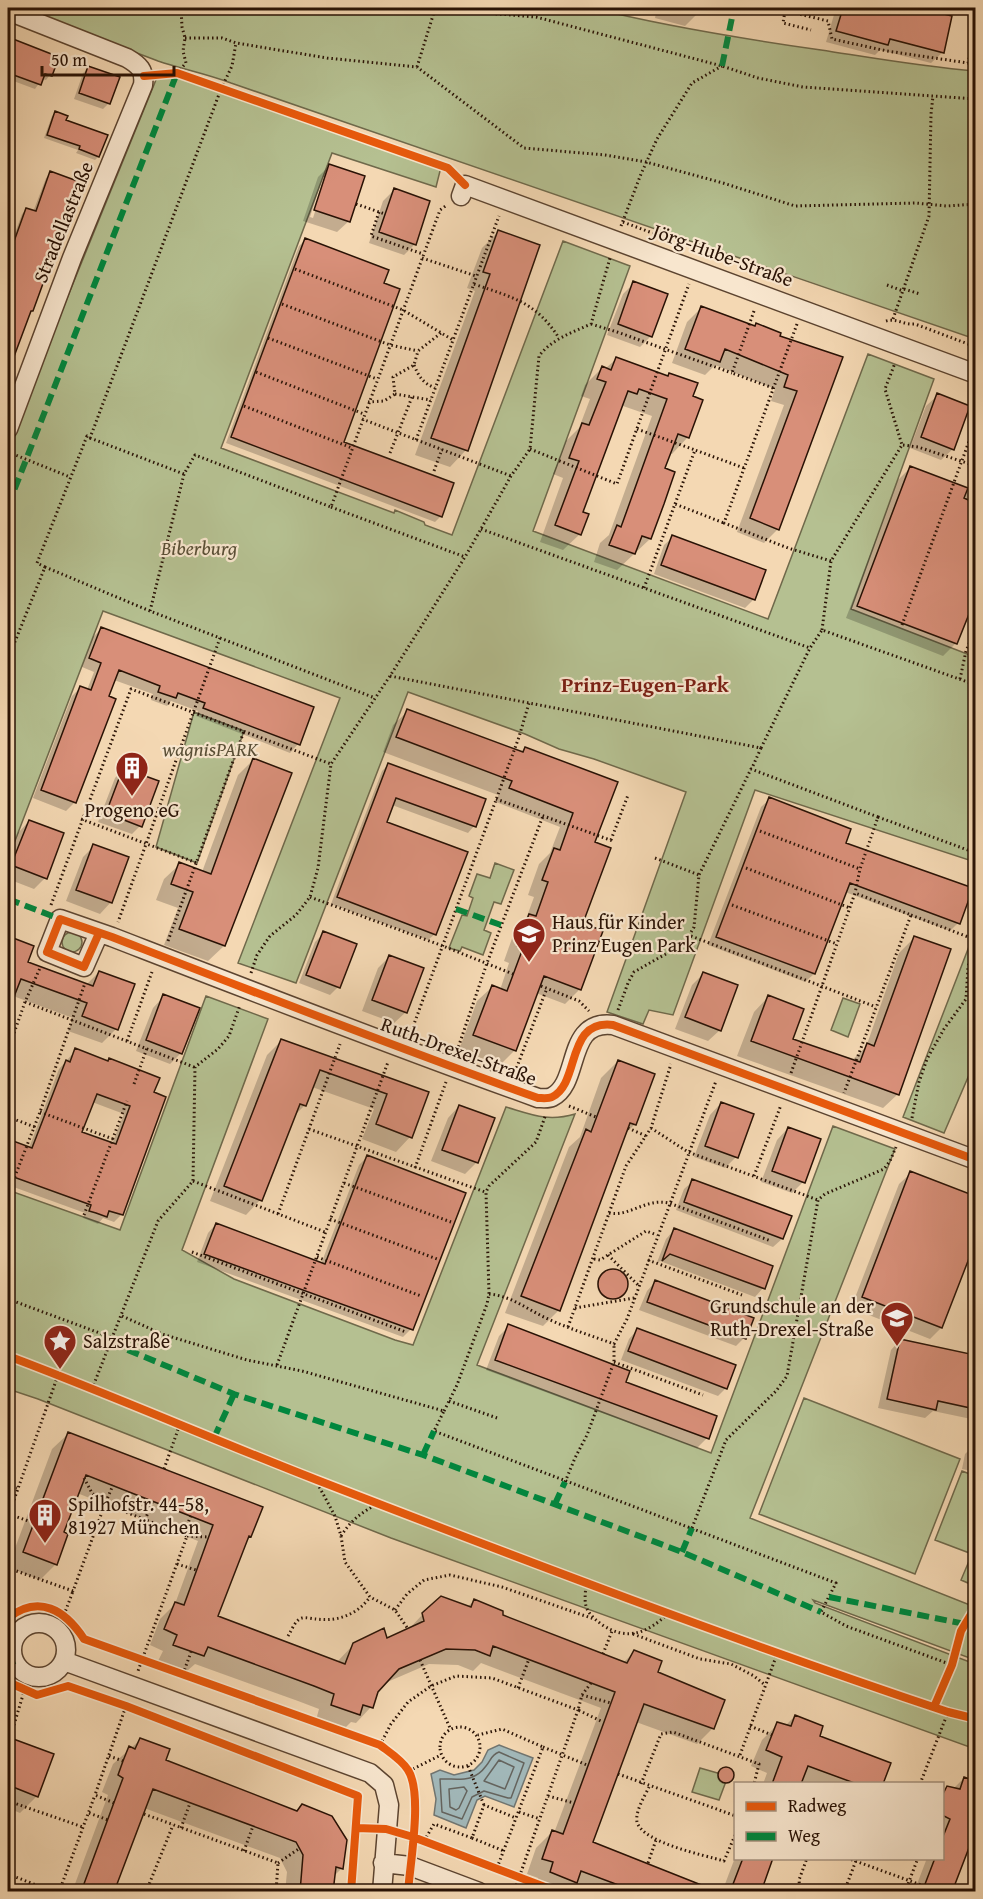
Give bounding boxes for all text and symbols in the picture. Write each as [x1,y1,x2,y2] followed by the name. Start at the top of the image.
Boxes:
[42,39,174,77] scale bar
[51,46,87,73] text: 50 m
[25,157,100,287] street label: Stradellastraße
[646,215,798,293] street label: Jörg-Hube-Straße
[160,533,237,562] park label: Biberburg
[561,669,730,700] district label: Prinz-Eugen-Park
[161,734,259,763] park label: wagnisPARK
[114,750,150,797] building icon: Progeno eG
[84,795,180,824] place label: Progeno eG
[552,907,696,959] place label: Haus für Kinder Prinz Eugen Park
[511,916,547,963] school or university icon: Haus für Kinder Prinz Eugen Park
[377,1009,541,1092] street label: Ruth-Drexel-Straße
[710,1291,874,1343] place label: Grundschule an der Ruth-Drexel-Straße
[879,1300,915,1347] school or university icon: Grundschule an der Ruth-Drexel-Straße
[42,1323,78,1370] place icon: Salzstraße
[83,1326,170,1355] place label: Salzstraße
[68,1489,209,1541] place label: Spilhofstr. 44-58, 81927 München
[27,1497,63,1544] building icon: Spilhofstr. 44-58, 81927 München
[734,1782,944,1860] legend
[788,1792,846,1819] text: Radweg
[788,1822,820,1849] text: Weg

